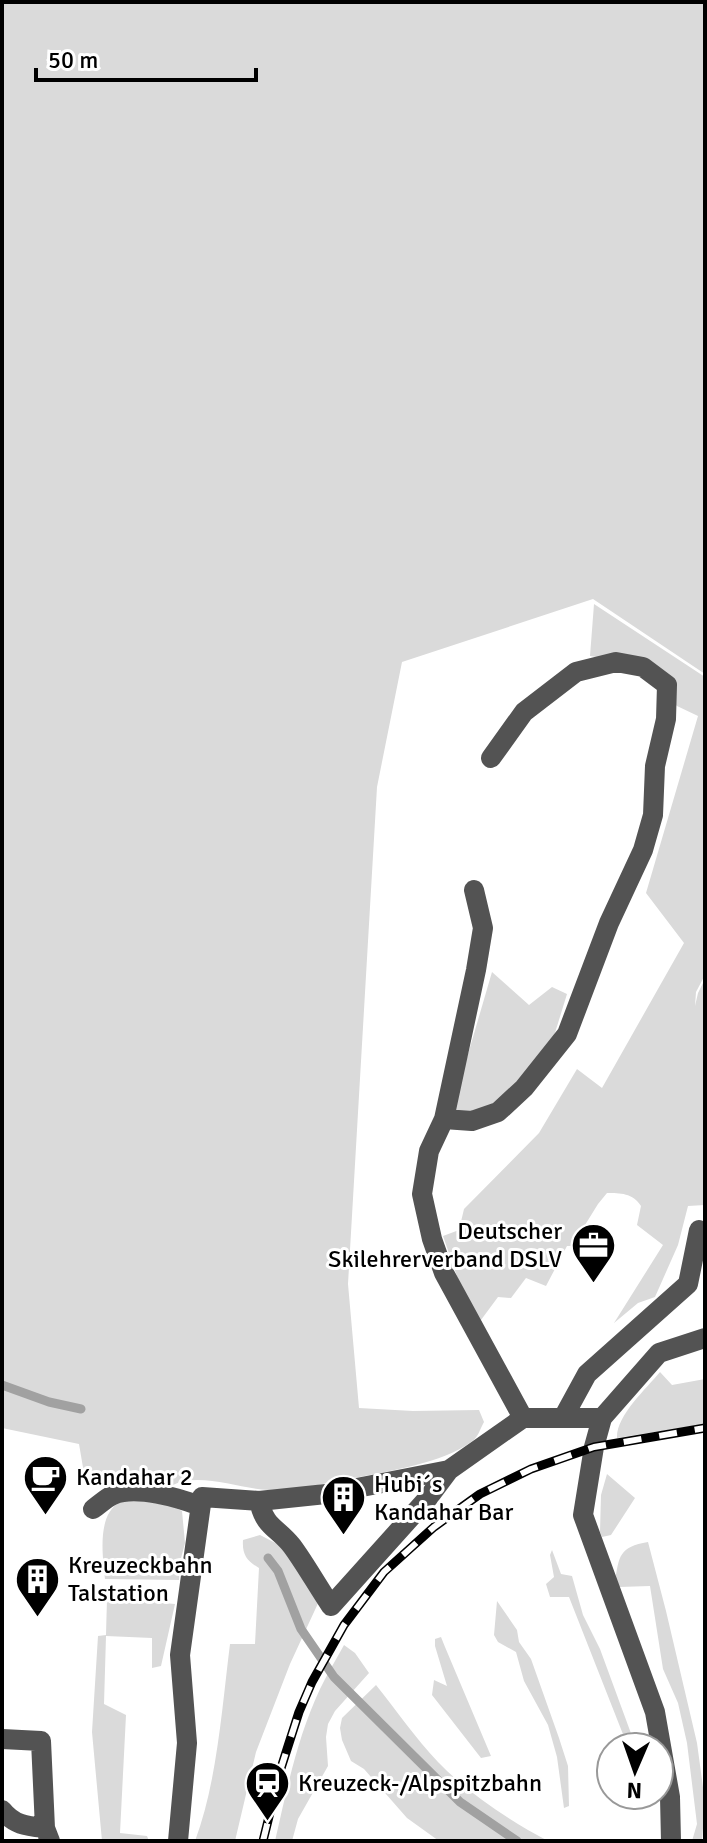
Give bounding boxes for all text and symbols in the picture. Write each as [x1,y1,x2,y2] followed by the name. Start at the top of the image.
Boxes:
[36,32,256,82] scale bar
[48,45,98,75] text: 50 m
[328,1216,562,1274] place label: Deutscher Skilehrerverband DSLV
[569,1221,617,1284] office icon: Deutscher Skilehrerverband DSLV
[21,1453,69,1516] cafe icon: Kandahar 2
[76,1462,193,1492] place label: Kandahar 2
[374,1469,513,1527] place label: Hubi´s Kandahar Bar
[319,1474,367,1537] building icon: Hubi´s Kandahar Bar
[68,1550,213,1608] place label: Kreuzeckbahn Talstation
[13,1555,61,1618] building icon: Kreuzeckbahn Talstation
[595,1731,675,1811] north arrow
[243,1759,291,1822] station icon: Kreuzeck-/Alpspitzbahn
[298,1768,542,1798] place label: Kreuzeck-/Alpspitzbahn
[626,1777,642,1804] text: N

